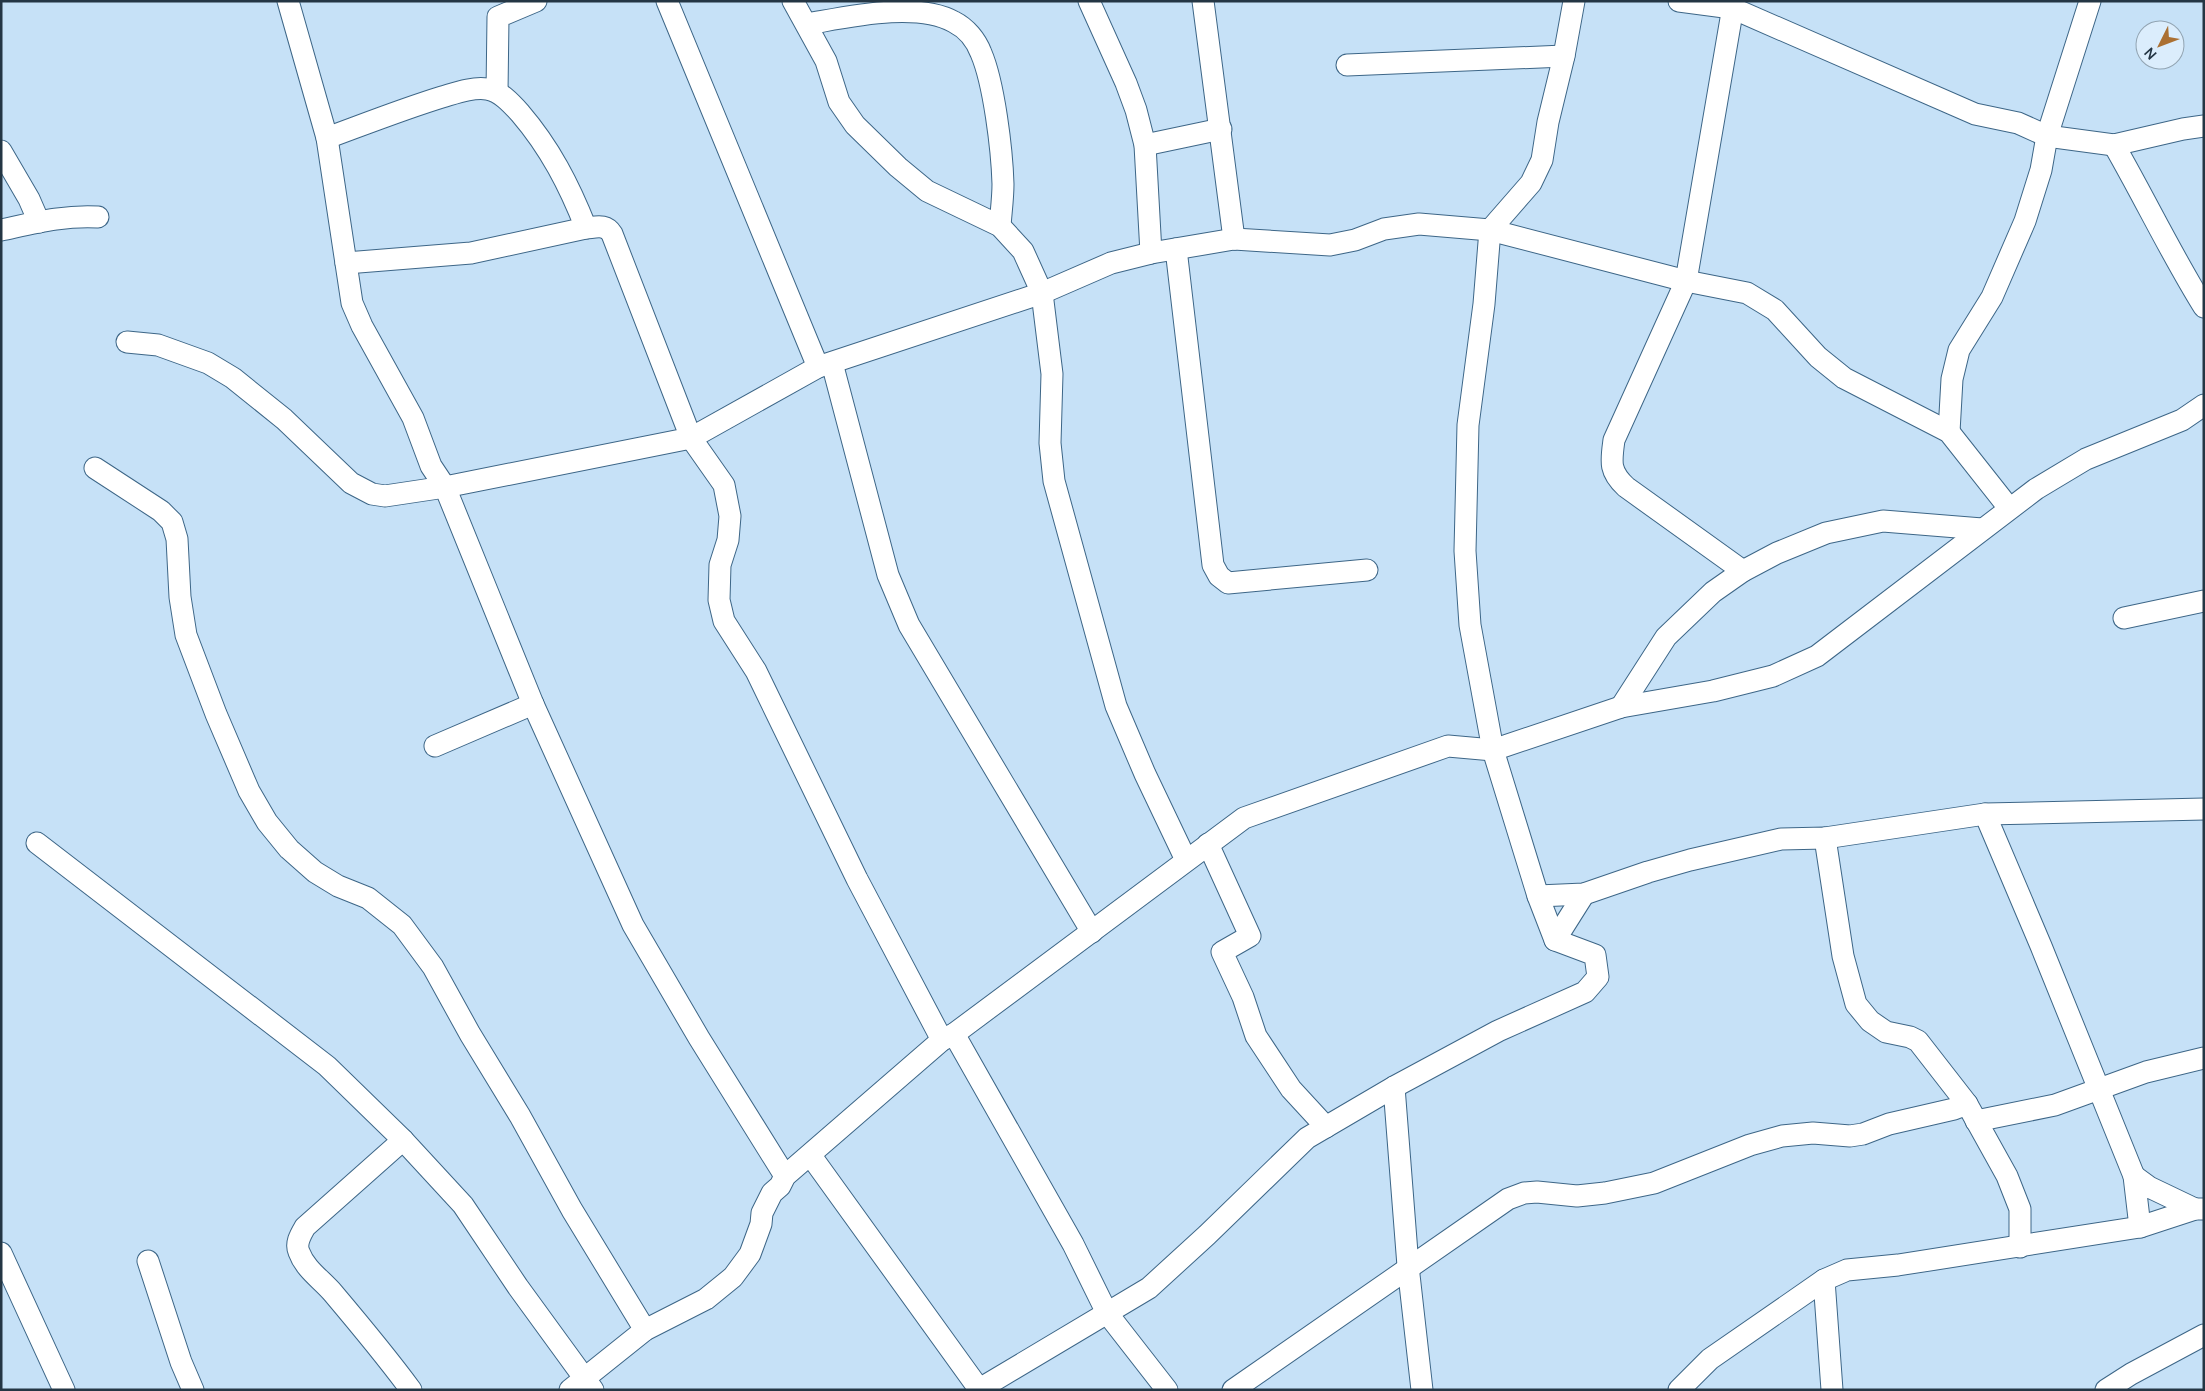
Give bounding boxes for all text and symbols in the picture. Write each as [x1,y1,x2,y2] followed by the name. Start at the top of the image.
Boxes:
[2135,20,2185,70] north arrow
[2140,44,2160,64] text: N

